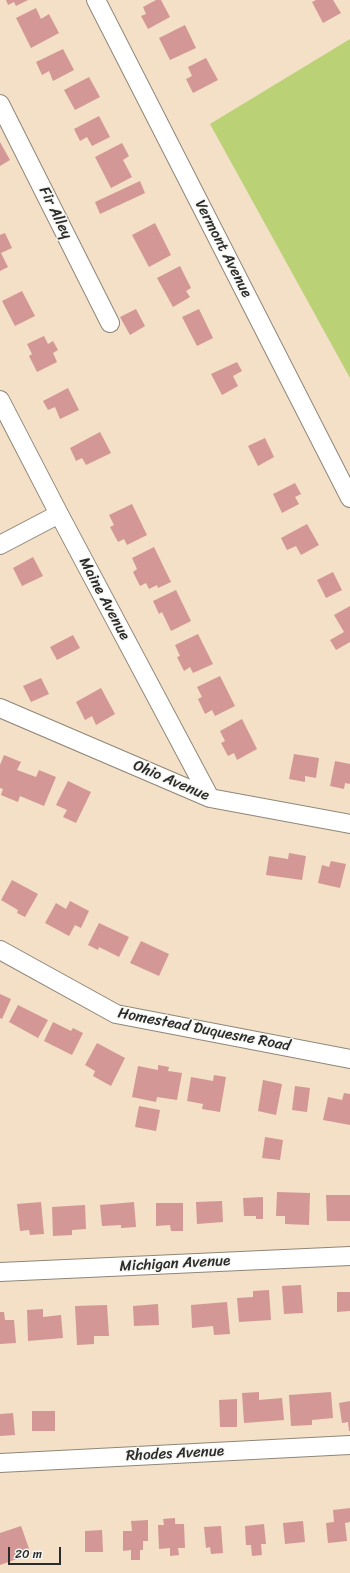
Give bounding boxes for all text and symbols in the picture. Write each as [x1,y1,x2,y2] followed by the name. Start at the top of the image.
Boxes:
[35,184,75,242] street label: Fir Alley
[191,197,255,301] street label: Vermont Avenue
[75,555,133,643] street label: Maine Avenue
[130,757,212,805] street label: Ohio Avenue
[116,1004,292,1056] street label: Homestead Duquesne Road
[119,1252,231,1276] street label: Michigan Avenue
[126,1442,224,1466] street label: Rhodes Avenue
[10,1539,63,1565] scale bar
[15,1543,42,1565] text: 20 m

